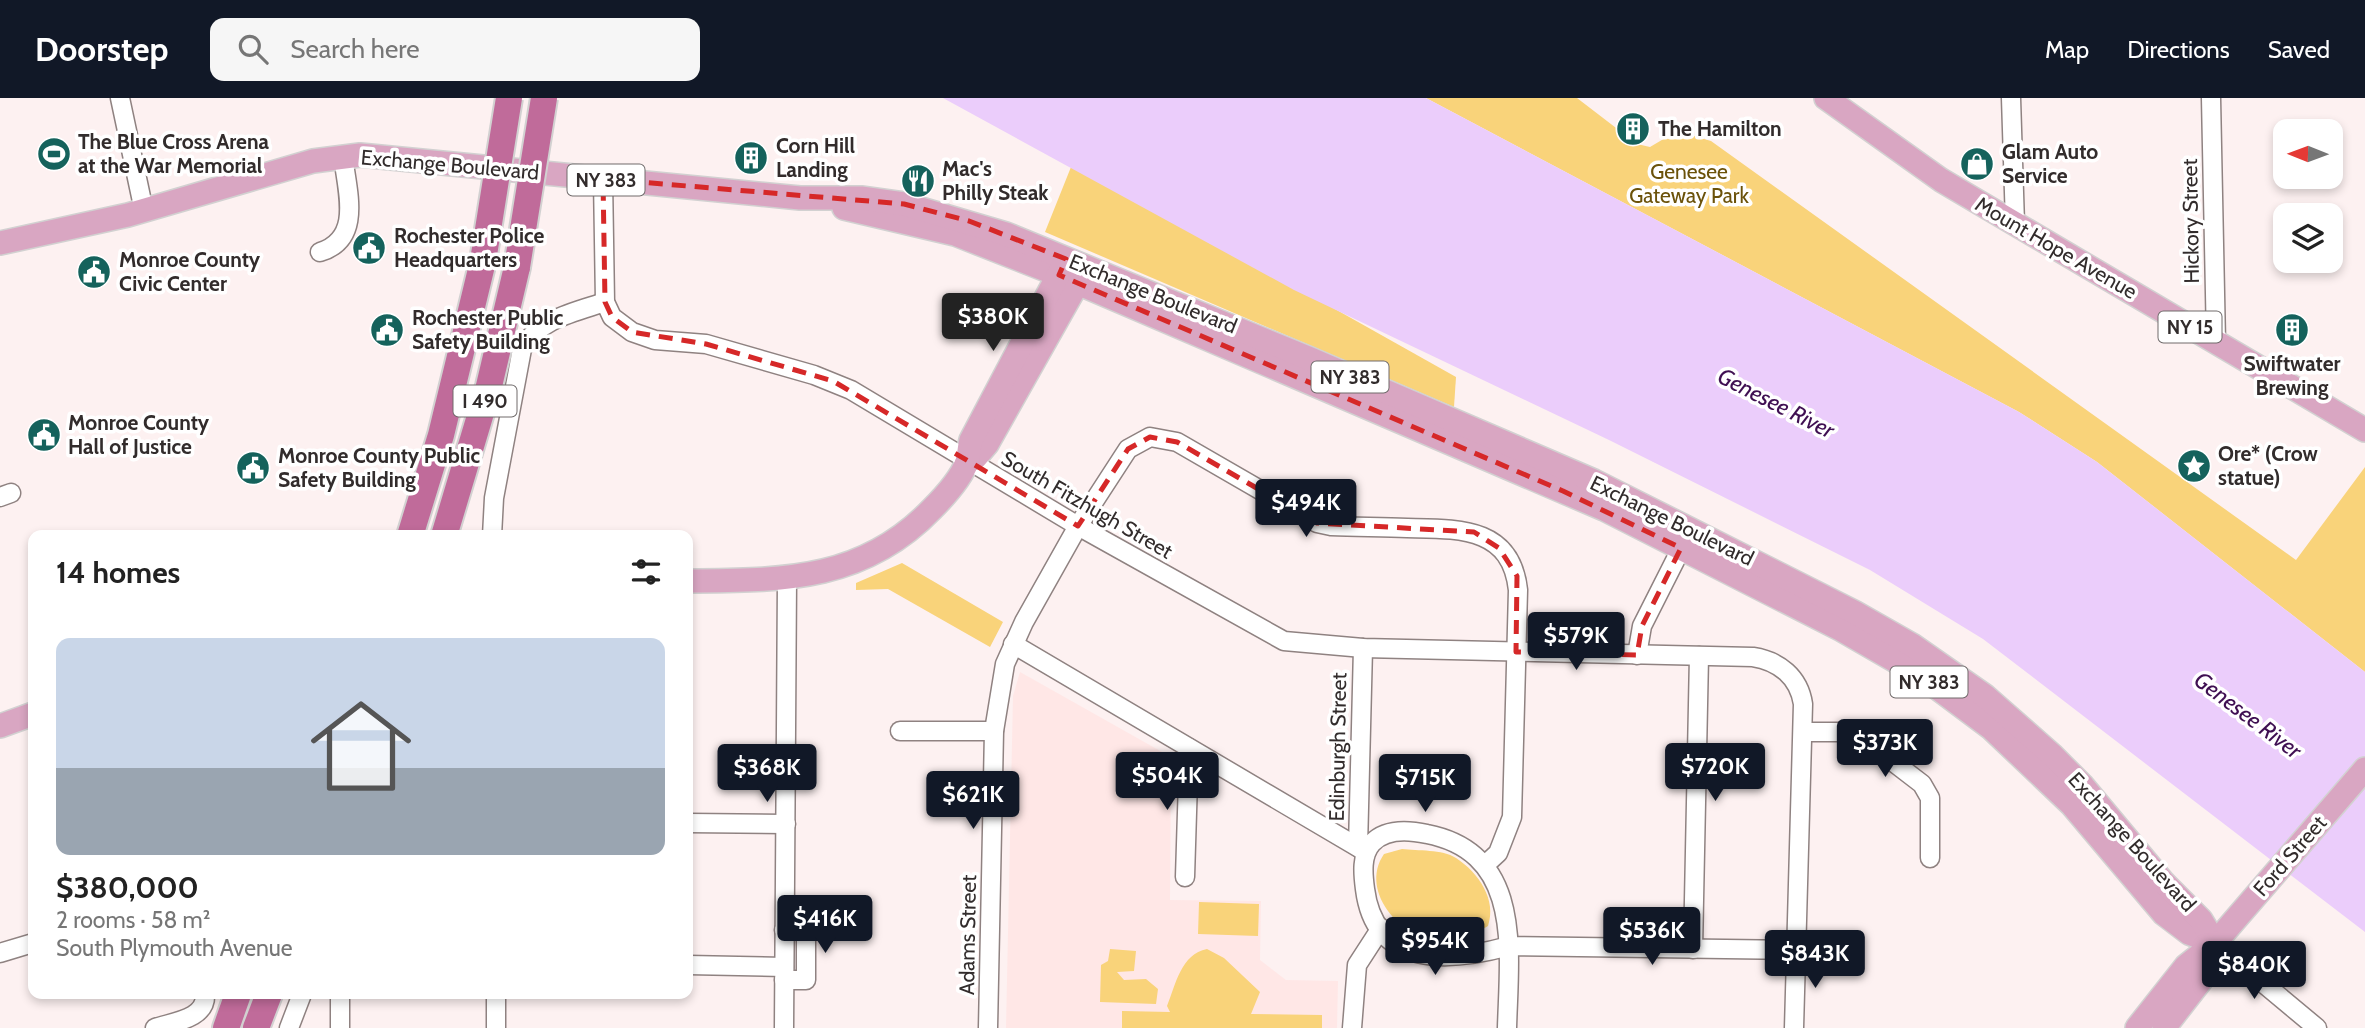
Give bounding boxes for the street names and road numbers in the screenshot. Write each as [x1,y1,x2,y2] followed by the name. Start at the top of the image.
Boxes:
[360,144,540,185] street label: Exchange Boulevard
[2177,158,2204,284] street label: Hickory Street
[568,164,644,195] road number: NY 383
[1971,191,2142,304] street label: Mount Hope Avenue
[1066,248,1241,339] street label: Exchange Boulevard
[2158,312,2222,342] road number: NY 15
[1312,362,1388,392] road number: NY 383
[454,386,516,416] road number: I 490
[997,445,1177,564] street label: South Fitzhugh Street
[1586,470,1758,571] street label: Exchange Boulevard
[1890,666,1968,698] road number: NY 383
[1324,672,1351,822] street label: Edinburgh Street
[2063,767,2201,916] street label: Exchange Boulevard
[2248,810,2331,901] street label: Ford Street
[954,875,981,995] street label: Adams Street

